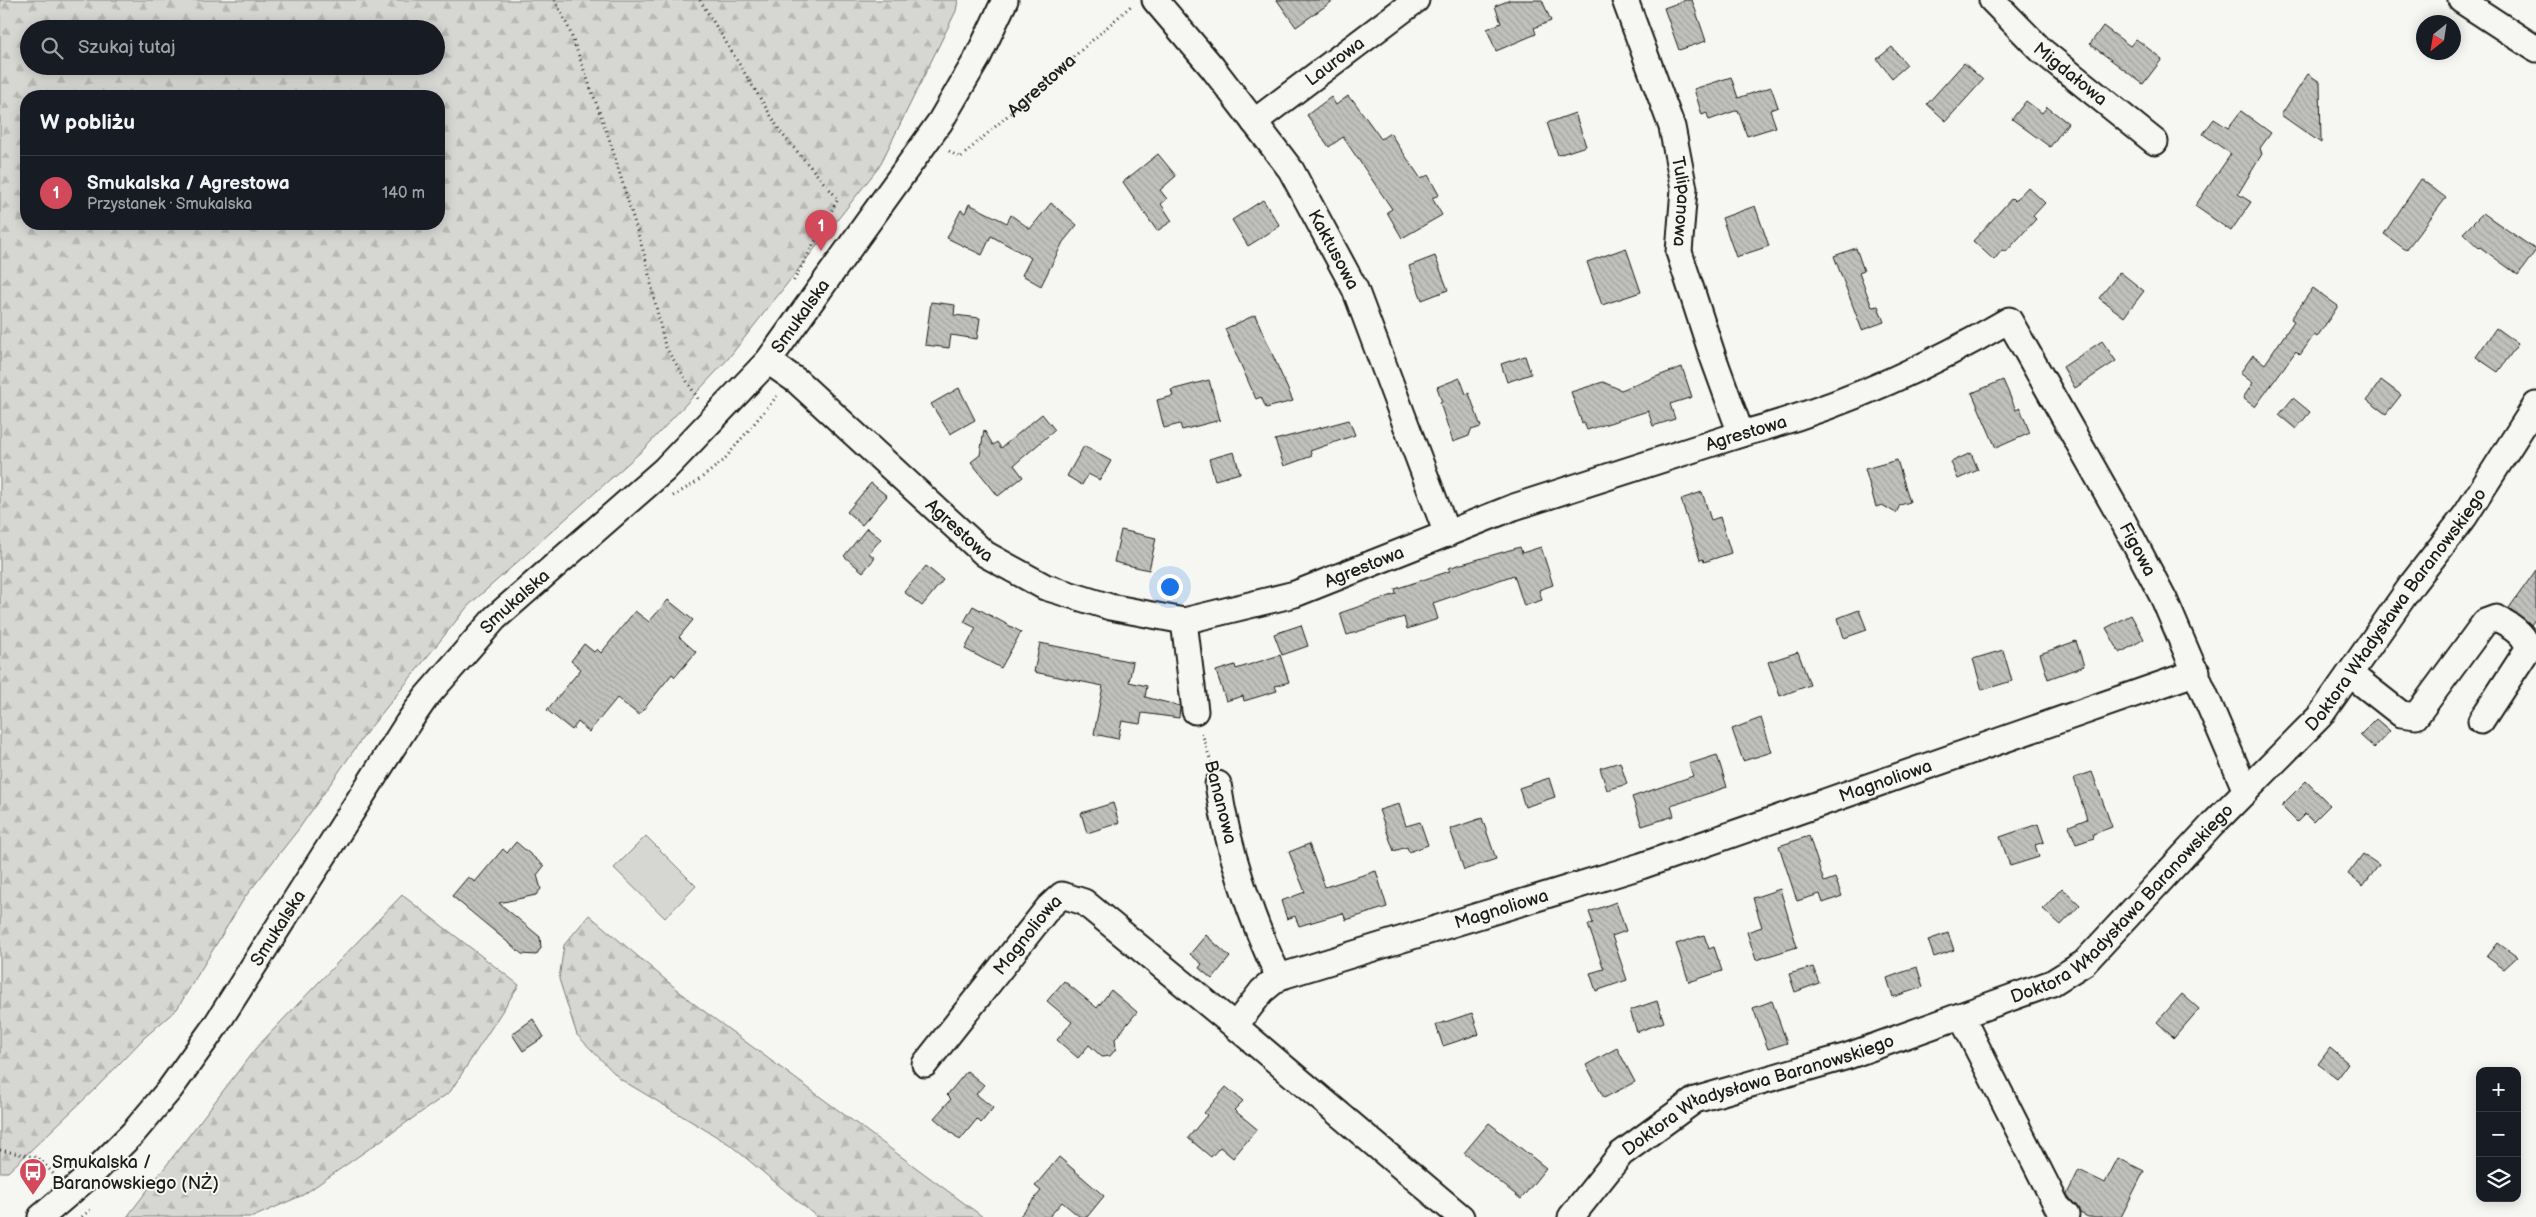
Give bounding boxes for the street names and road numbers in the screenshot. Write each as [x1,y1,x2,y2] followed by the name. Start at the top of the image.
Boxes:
[1301,33,1369,91] street label: Laurowa
[2029,38,2111,110] street label: Migdałowa
[1003,50,1080,122] street label: Agrestowa
[1667,155,1695,247] street label: Tulipanowa
[1303,206,1363,293] street label: Kaktusowa
[767,275,834,357] street label: Smukalska
[1703,411,1790,456] street label: Agrestowa
[2301,484,2491,736] street label: Doktora Władysława Baranowskiego
[921,495,996,567] street label: Agrestowa
[2115,519,2160,580] street label: Figowa
[1321,542,1407,592] street label: Agrestowa
[476,565,554,638] street label: Smukalska
[1836,755,1935,807] street label: Magnoliowa
[1200,758,1241,846] street label: Bananowa
[2008,800,2238,1008] street label: Doktora Władysława Baranowskiego
[1452,885,1551,934] street label: Magnoliowa
[246,886,310,970] street label: Smukalska
[989,891,1066,979] street label: Magnoliowa
[1618,1030,1897,1160] street label: Doktora Władysława Baranowskiego

